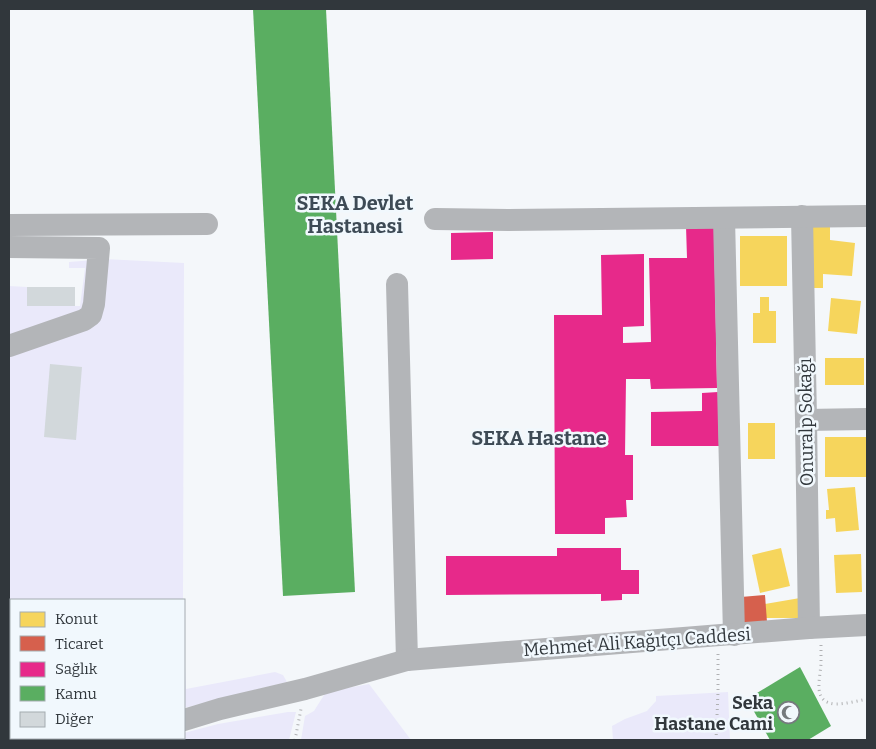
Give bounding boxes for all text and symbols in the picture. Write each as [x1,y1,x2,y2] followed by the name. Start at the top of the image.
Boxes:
[297,191,414,238] district label: SEKA Devlet Hastanesi
[794,358,818,486] street label: Onuralp Sokağı
[471,426,607,450] district label: SEKA Hastane
[10,599,185,739] legend
[55,610,98,628] text: Konut
[522,623,752,661] street label: Mehmet Ali Kağıtçı Caddesi
[55,635,104,653] text: Ticaret
[55,660,98,678] text: Sağlık
[55,685,97,703] text: Kamu
[654,692,773,735] place label: Seka Hastane Cami
[777,701,801,725] mosque icon: Seka Hastane Cami
[55,710,93,728] text: Diğer

